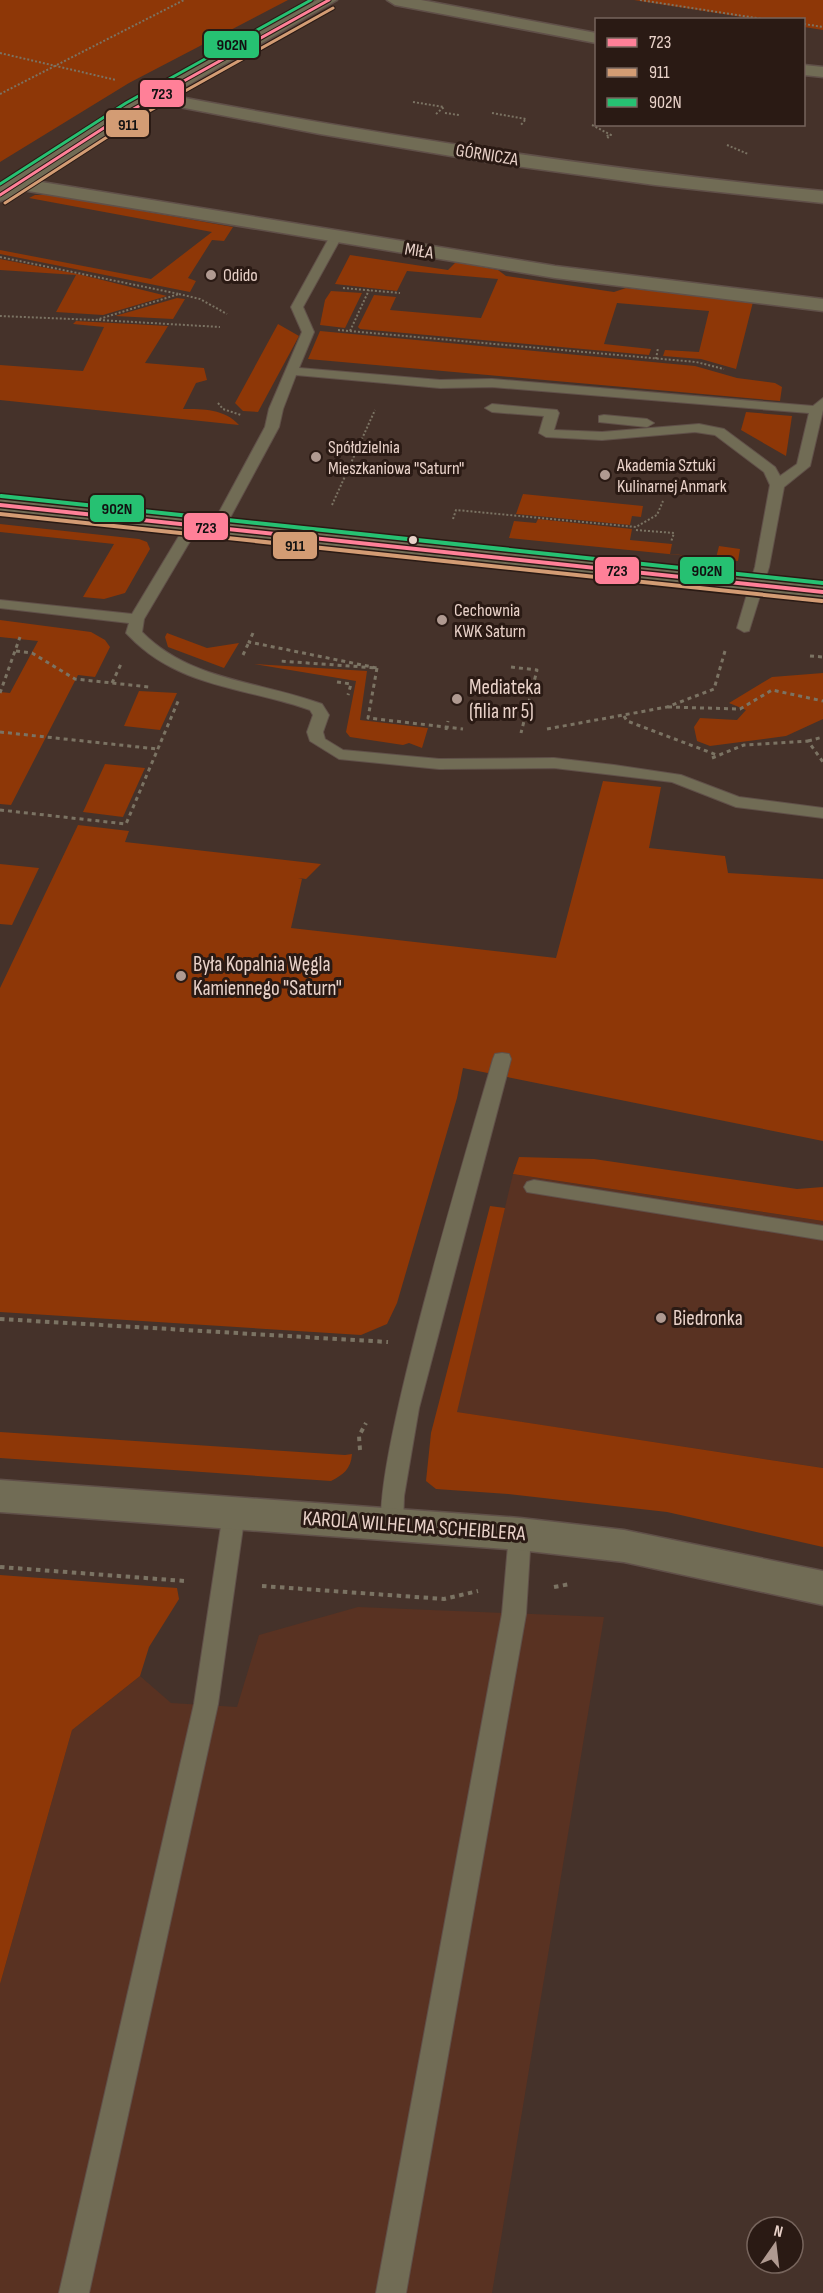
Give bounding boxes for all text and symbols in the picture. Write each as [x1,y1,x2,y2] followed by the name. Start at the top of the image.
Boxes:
[595,18,805,126] legend
[203,30,260,59] line badge: 902N
[649,32,671,53] text: 723
[217,36,247,55] text: 902N
[649,62,670,83] text: 911
[139,79,185,108] line badge: 723
[151,85,173,104] text: 723
[649,92,682,113] text: 902N
[105,109,150,138] line badge: 911
[118,116,139,135] text: 911
[454,140,520,170] street label: GÓRNICZA
[403,238,435,264] street label: MIŁA
[223,265,258,286] place label: Odido
[204,268,218,282] marker: Odido
[328,437,464,479] place label: Spółdzielnia Mieszkaniowa "Saturn"
[309,450,323,464] marker: Spółdzielnia Mieszkaniowa "Saturn"
[616,455,727,497] place label: Akademia Sztuki Kulinarnej Anmark
[598,468,612,482] marker: Akademia Sztuki Kulinarnej Anmark
[89,494,145,523] line badge: 902N
[102,500,132,519] text: 902N
[183,512,229,541] line badge: 723
[195,519,217,538] text: 723
[272,531,318,560] line badge: 911
[407,534,419,546] unlabelled marker
[285,537,306,556] text: 911
[594,556,640,585] line badge: 723
[679,556,735,585] line badge: 902N
[606,562,628,581] text: 723
[692,562,722,581] text: 902N
[454,600,526,642] place label: Cechownia KWK Saturn
[435,613,449,627] marker: Cechownia KWK Saturn
[469,675,541,724] place label: Mediateka (filia nr 5)
[450,692,464,706] marker: Mediateka (filia nr 5)
[193,952,342,1001] place label: Była Kopalnia Węgla Kamiennego "Saturn"
[174,969,188,983] marker: Była Kopalnia Węgla Kamiennego "Saturn"
[673,1306,743,1331] place label: Biedronka
[654,1311,668,1325] marker: Biedronka
[302,1506,527,1546] street label: KAROLA WILHELMA SCHEIBLERA
[745,2215,805,2275] north arrow
[772,2222,785,2242] text: N

